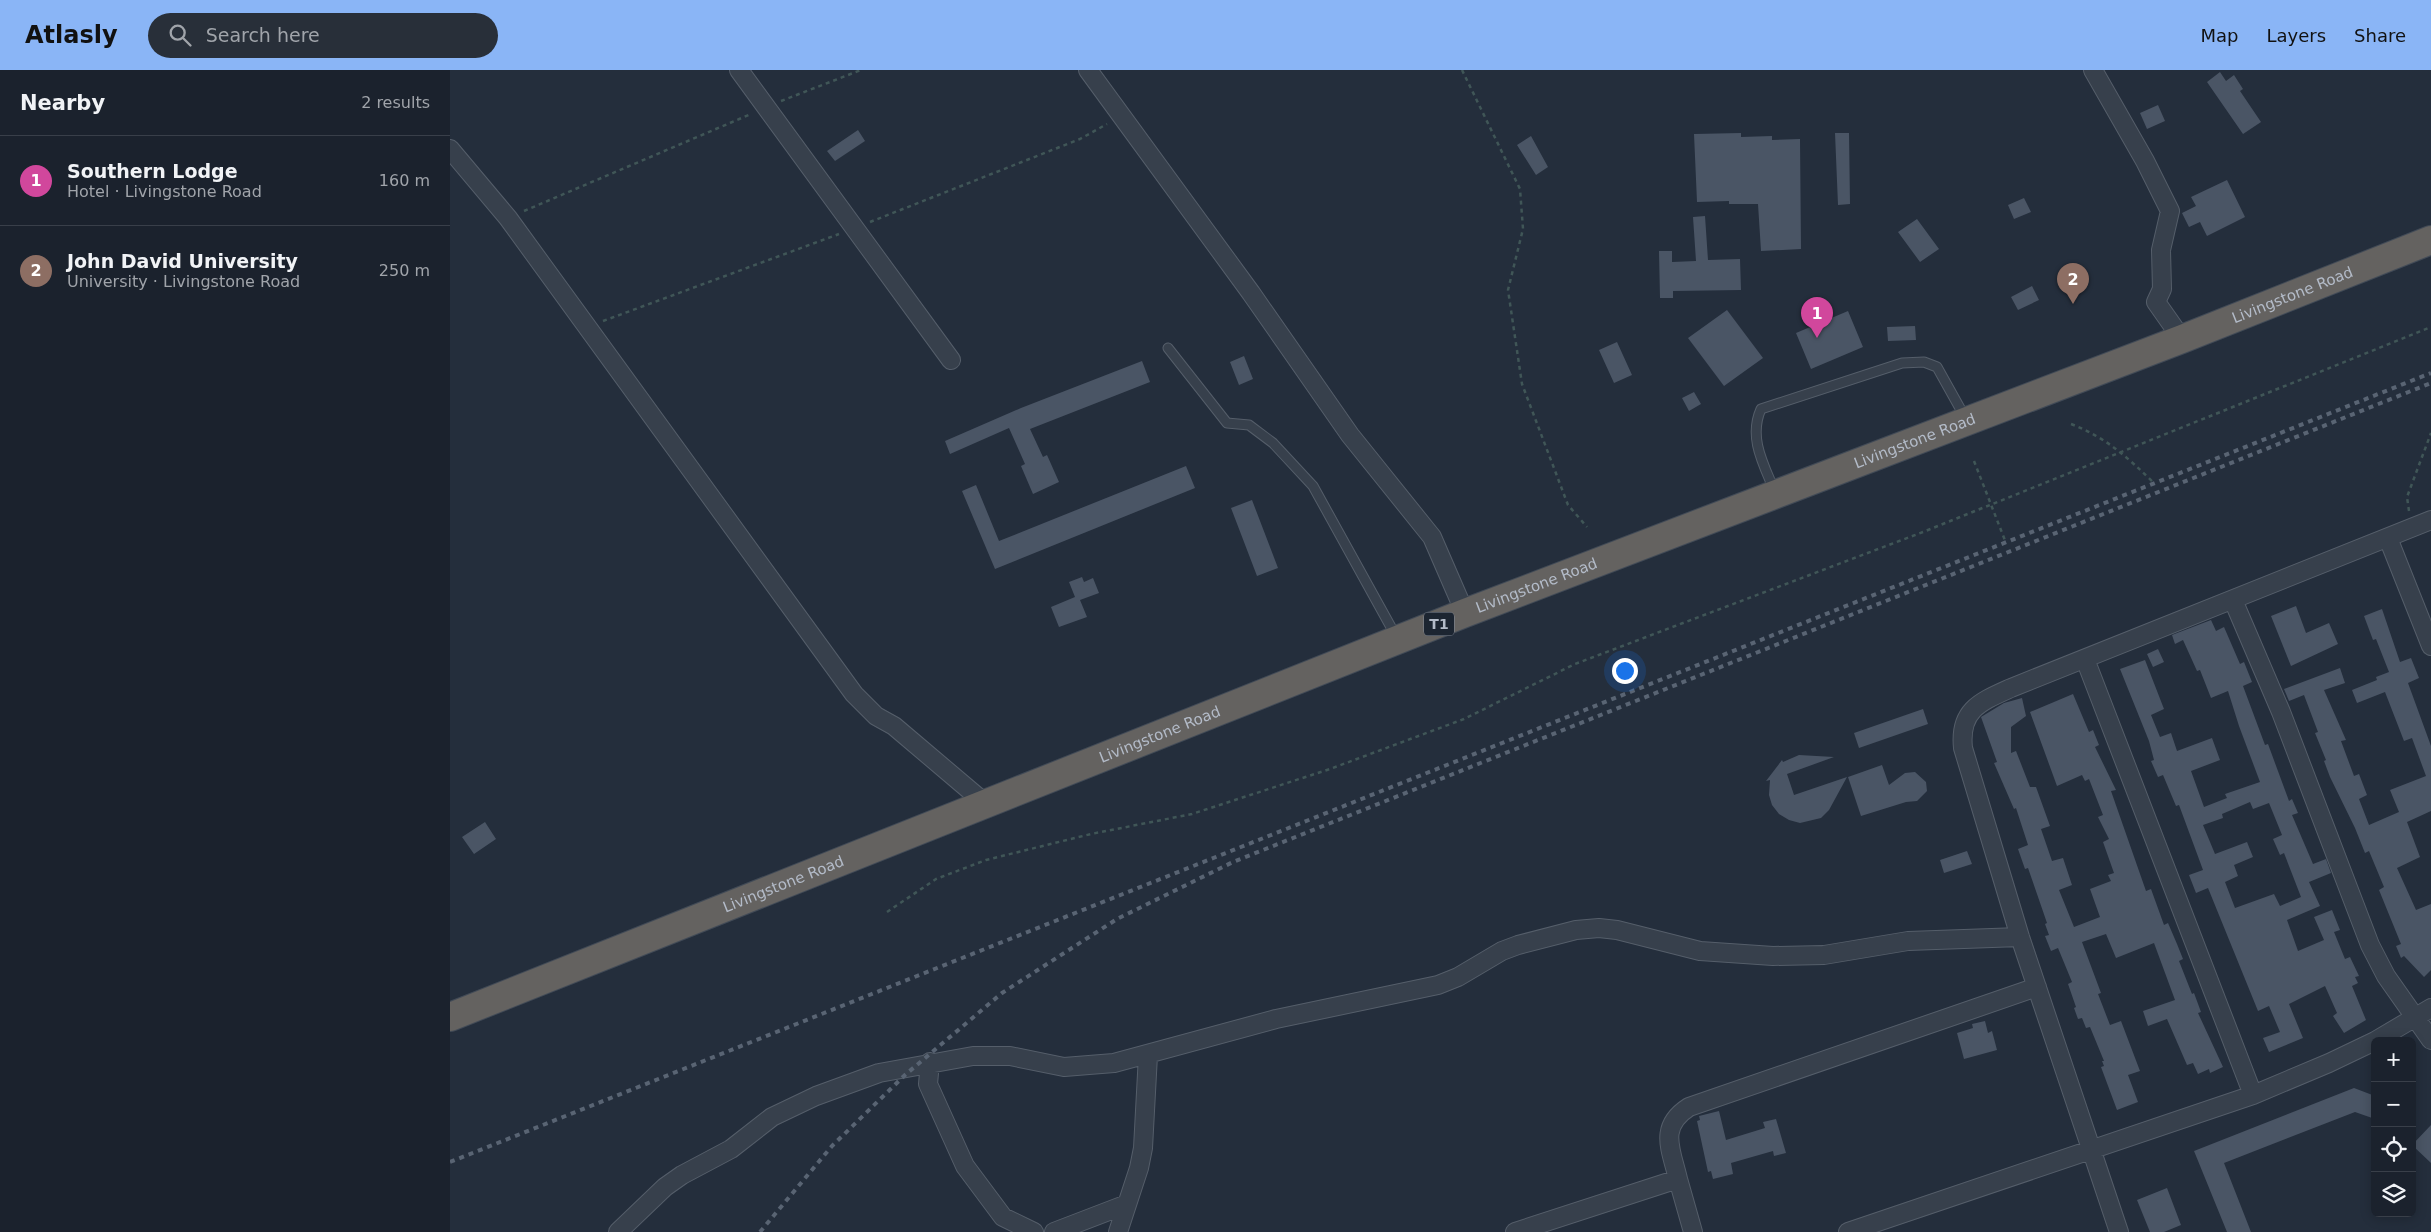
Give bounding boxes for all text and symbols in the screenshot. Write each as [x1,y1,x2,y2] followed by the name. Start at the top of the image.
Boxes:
[148,13,498,58] search box
[25,21,118,49] text: Atlasly
[166,21,194,49] icon: search
[206,24,320,46] text: Search here
[2200,25,2238,46] text: Map
[2266,25,2326,46] text: Layers
[2354,25,2406,46] text: Share
[20,91,105,115] text: Nearby
[361,93,430,112] text: 2 results
[67,160,238,182] text: Southern Lodge
[30,171,42,190] text: 1
[379,171,430,190] text: 160 m
[67,182,262,201] text: Hotel · Livingstone Road
[67,250,298,272] text: John David University
[30,261,42,280] text: 2
[379,261,430,280] text: 250 m
[2057,263,2089,304] pin: 2
[2229,263,2356,327] street label: Livingstone Road
[67,272,300,291] text: University · Livingstone Road
[1801,297,1833,338] pin: 1
[1851,410,1978,472] street label: Livingstone Road
[1473,554,1600,617] street label: Livingstone Road
[1424,612,1454,636] road number: T1
[1612,658,1638,684] your location
[1097,702,1223,767] street label: Livingstone Road
[720,852,847,916] street label: Livingstone Road
[2371,1037,2416,1217] map controls
[2371,1037,2416,1082] button: +
[2371,1082,2416,1127] button: −
[2371,1127,2416,1172] button: locate
[2371,1172,2416,1217] button: layers

